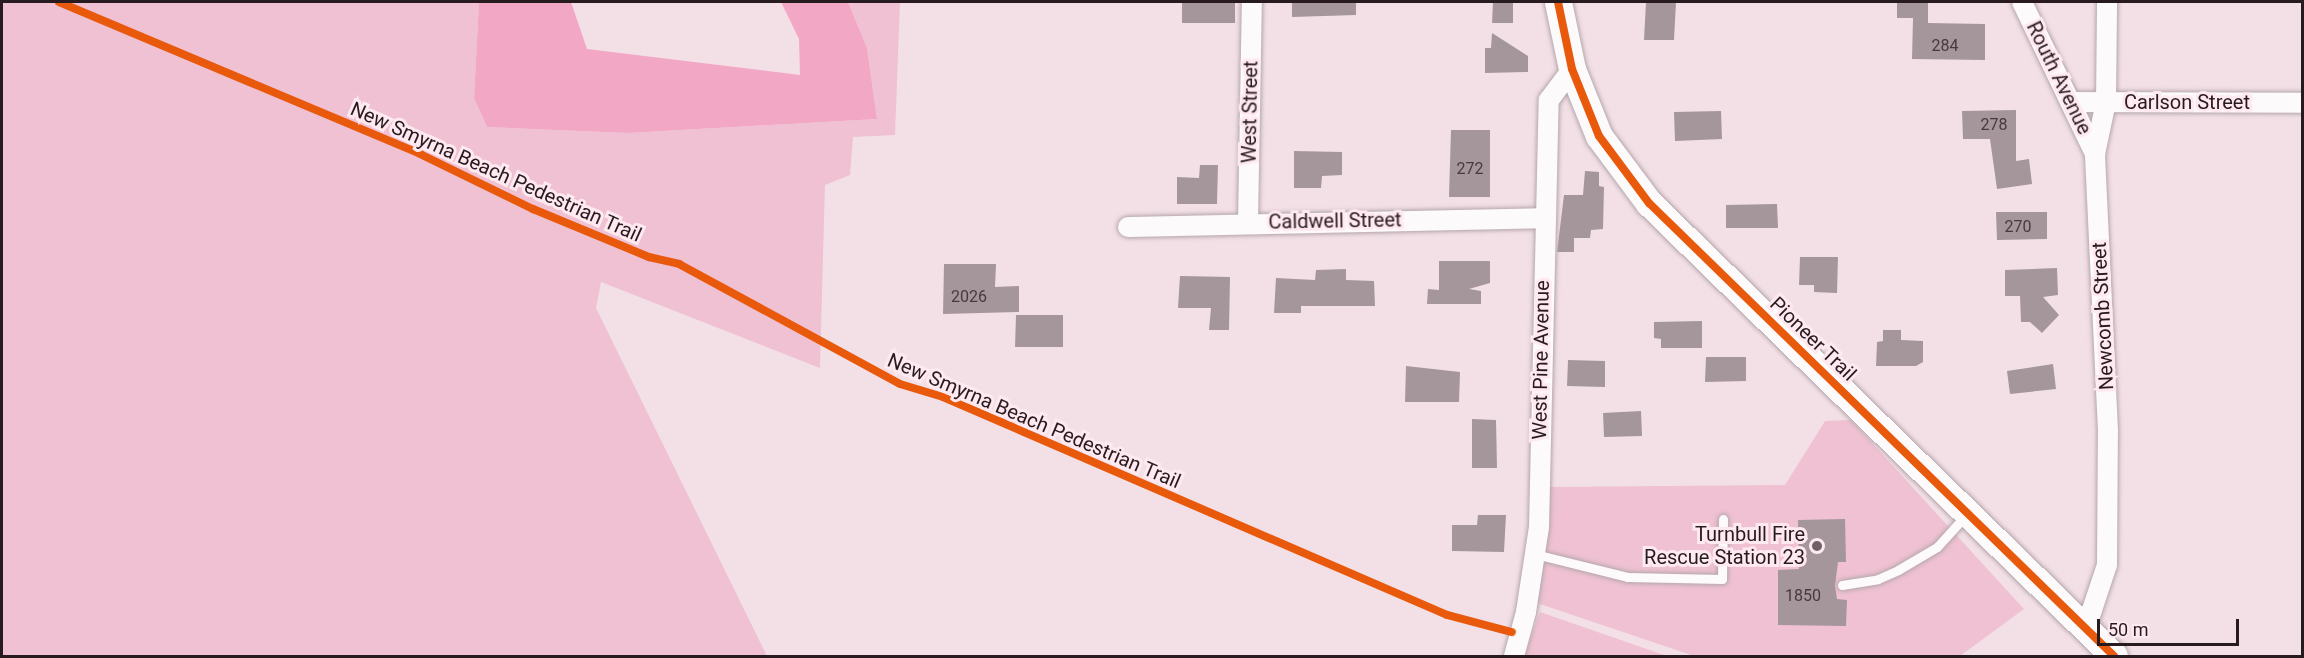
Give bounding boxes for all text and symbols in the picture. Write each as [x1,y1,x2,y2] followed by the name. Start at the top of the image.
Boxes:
[2021,18,2097,138] street label: Routh Avenue
[1932,36,1958,56] house number: 284
[1237,60,1263,164] street label: West Street
[2124,90,2250,114] street label: Carlson Street
[347,97,645,247] street label: New Smyrna Beach Pedestrian Trail
[1981,115,2007,135] house number: 278
[1457,159,1483,179] house number: 272
[1268,208,1402,234] street label: Caldwell Street
[2005,217,2031,237] house number: 270
[2087,241,2119,391] street label: Newcomb Street
[1528,280,1554,440] street label: West Pine Avenue
[951,287,987,307] house number: 2026
[1765,292,1861,386] street label: Pioneer Trail
[884,348,1184,494] street label: New Smyrna Beach Pedestrian Trail
[1644,522,1805,569] place label: Turnbull Fire Rescue Station 23
[1810,539,1824,553] marker: Turnbull Fire Rescue Station 23
[1785,586,1821,606] house number: 1850
[2100,607,2242,645] scale bar
[2108,619,2148,640] text: 50 m

